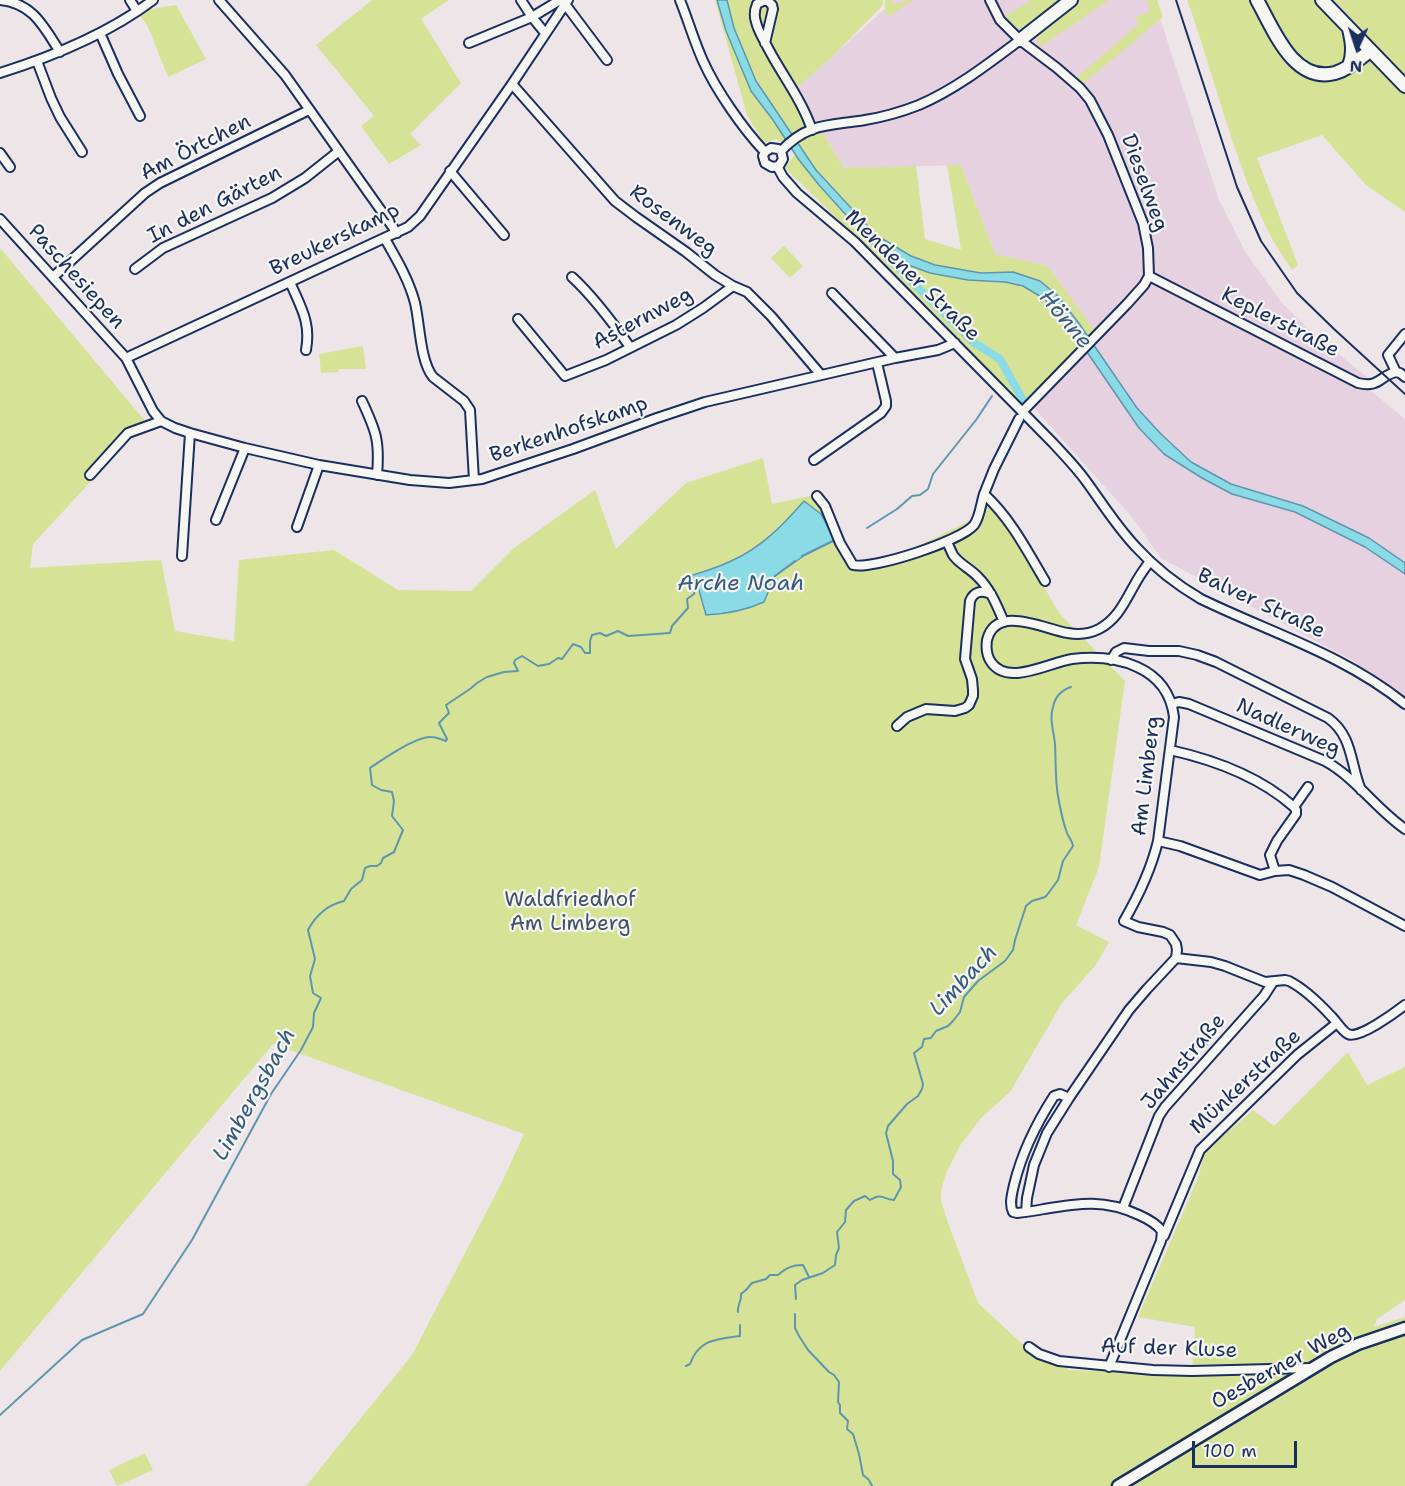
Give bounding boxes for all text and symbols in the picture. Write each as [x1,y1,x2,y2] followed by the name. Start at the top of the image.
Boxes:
[1327,18,1387,78] north arrow
[1349,56,1363,77] text: N
[136,109,256,187] street label: Am Örtchen
[1115,131,1173,235] street label: Dieselweg
[144,160,286,250] street label: In den Gärten
[624,180,722,262] street label: Rosenweg
[266,198,404,282] street label: Breukerskamp
[839,205,985,347] street label: Mendener Straße
[22,219,130,335] street label: Paschesiepen
[589,282,697,356] street label: Asternweg
[1217,282,1343,364] street label: Keplerstraße
[1033,285,1097,355] water label: Hönne
[487,391,651,469] street label: Berkenhofskamp
[1193,563,1329,645] street label: Balver Straße
[678,571,804,597] water label: Arche Noah
[1232,694,1344,762] street label: Nadlerweg
[1127,715,1167,837] street label: Am Limberg
[504,888,636,938] park label: Waldfriedhof Am Limberg
[924,940,1004,1022] water label: Limbach
[1137,1009,1231,1115] street label: Jahnstraße
[208,1024,302,1166] water label: Limbergsbach
[1185,1024,1307,1140] street label: Münkerstraße
[1207,1318,1355,1416] street label: Oesberner Weg
[1100,1334,1238,1364] street label: Auf der Kluse
[1195,1429,1300,1467] scale bar
[1203,1439,1257,1463] text: 100 m

